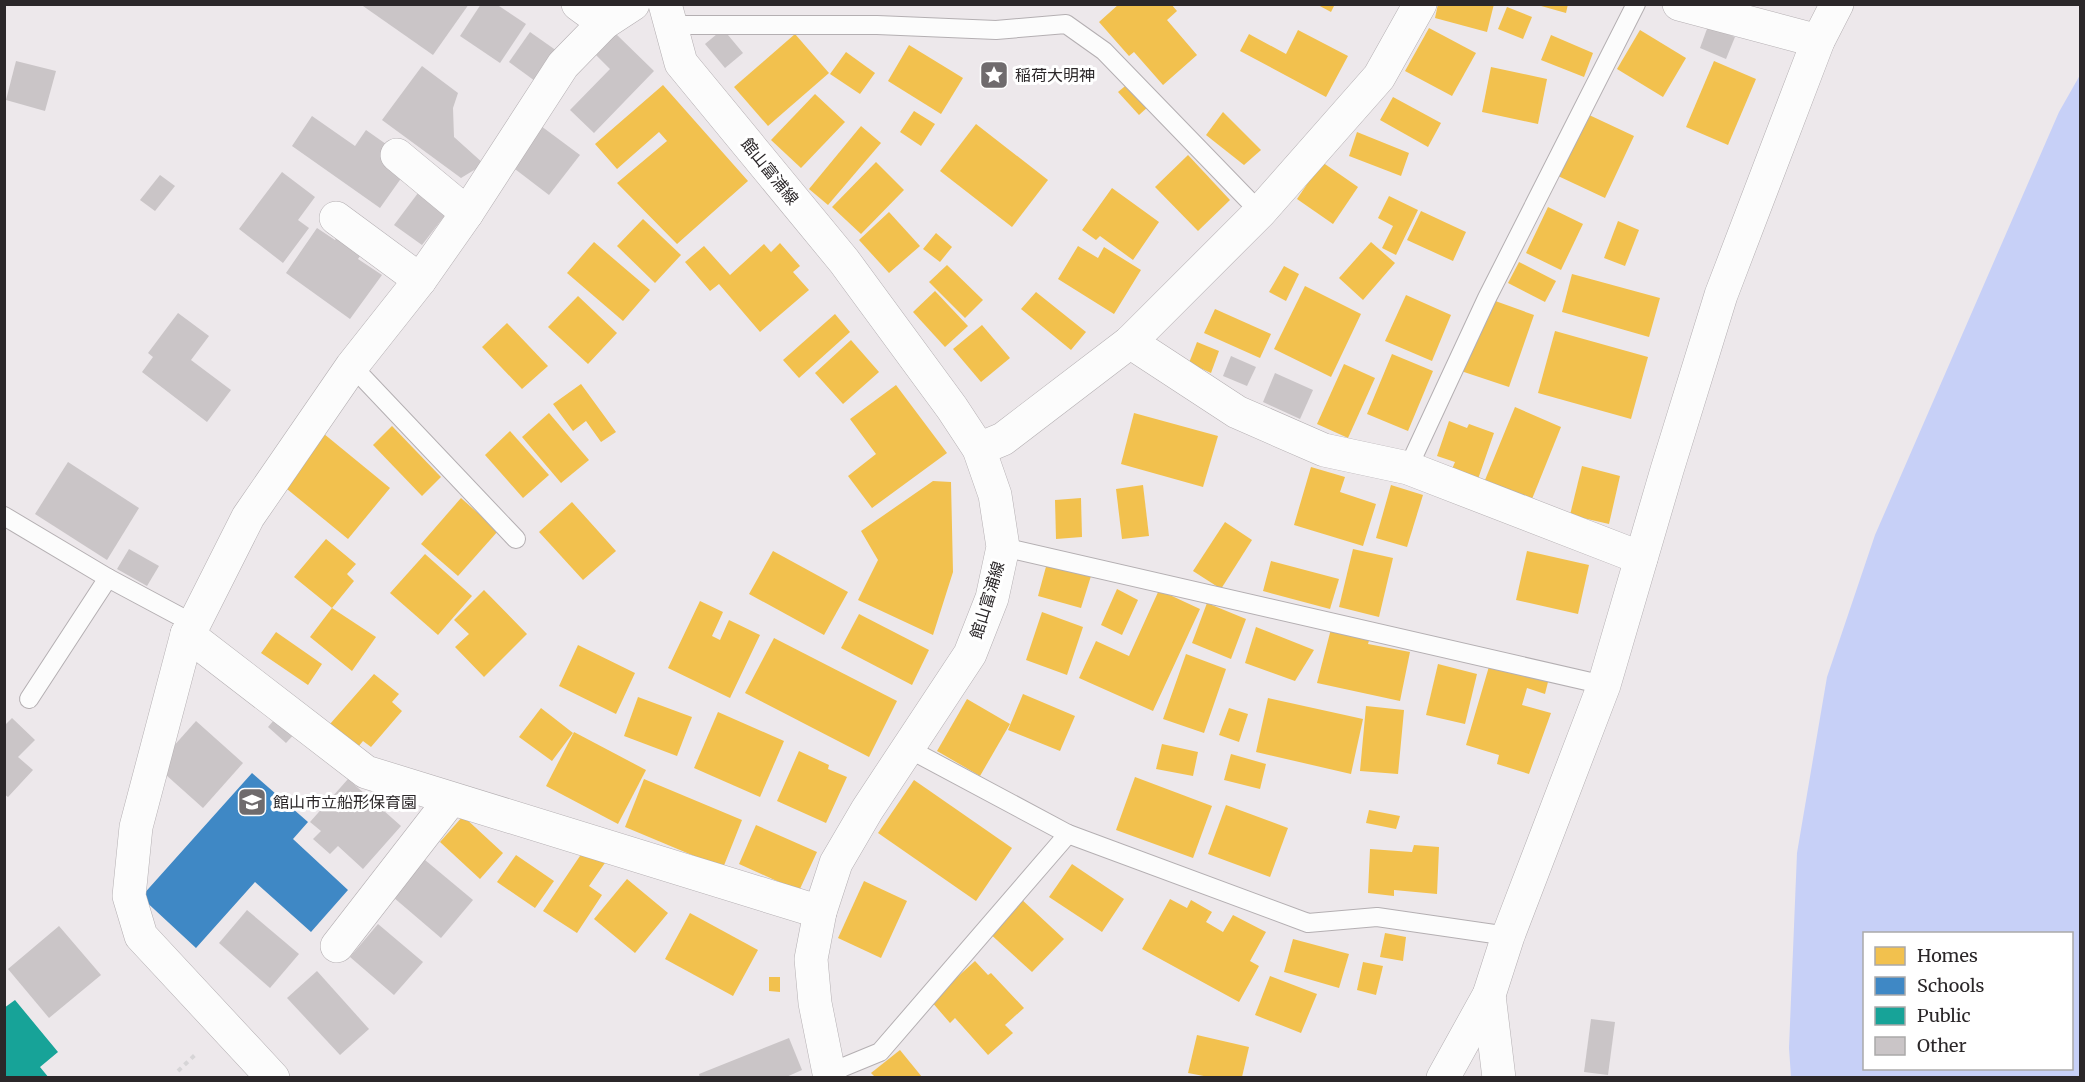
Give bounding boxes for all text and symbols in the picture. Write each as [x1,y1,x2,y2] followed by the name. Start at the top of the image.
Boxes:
[978,59,1010,91] place icon: 稲荷大明神
[1015,65,1095,85] place label: 稲荷大明神
[737,134,803,208] street label: 館山富浦線
[966,559,1008,641] street label: 館山富浦線
[236,786,268,818] school or university icon: 館山市立船形保育園
[273,792,417,812] place label: 館山市立船形保育園
[1863,932,2073,1070] legend
[1917,944,1978,967] text: Homes
[1917,974,1985,997] text: Schools
[1917,1004,1971,1027] text: Public
[1917,1034,1967,1057] text: Other

